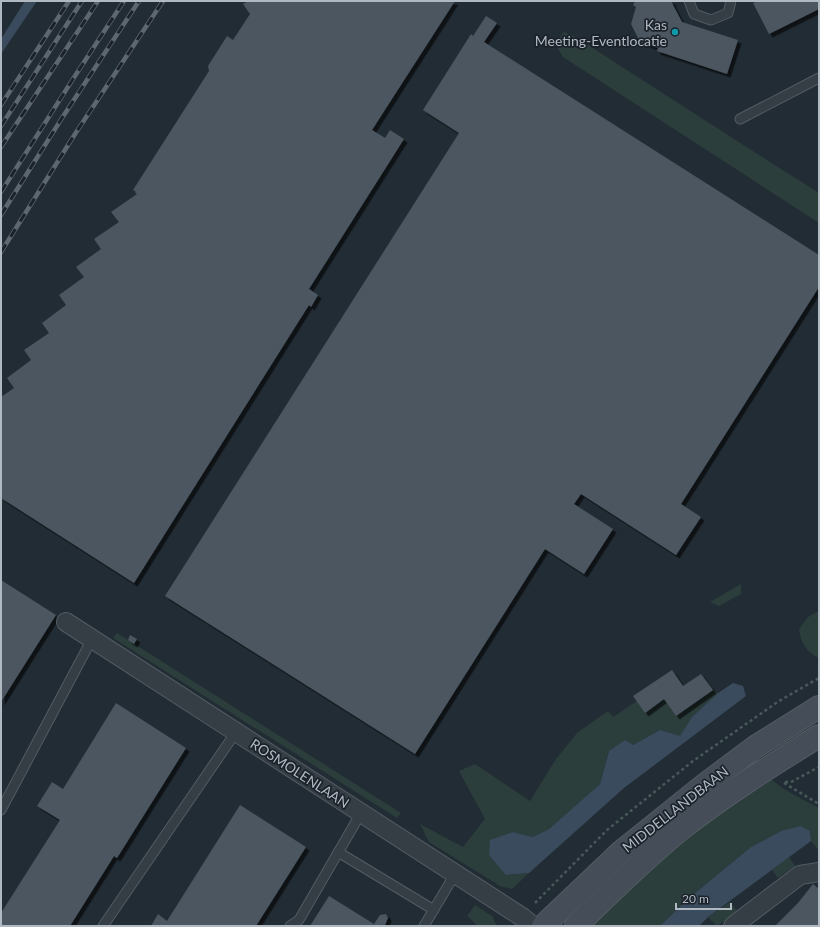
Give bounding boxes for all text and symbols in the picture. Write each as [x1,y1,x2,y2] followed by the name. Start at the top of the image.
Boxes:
[535,16,667,49] place label: Kas Meeting-Eventlocatie
[670,27,680,37] marker: Kas Meeting-Eventlocatie
[247,735,353,811] street label: ROSMOLENLAAN
[619,762,731,856] street label: MIDDELLANDBAAN
[676,885,731,911] scale bar
[682,891,709,906] text: 20 m

